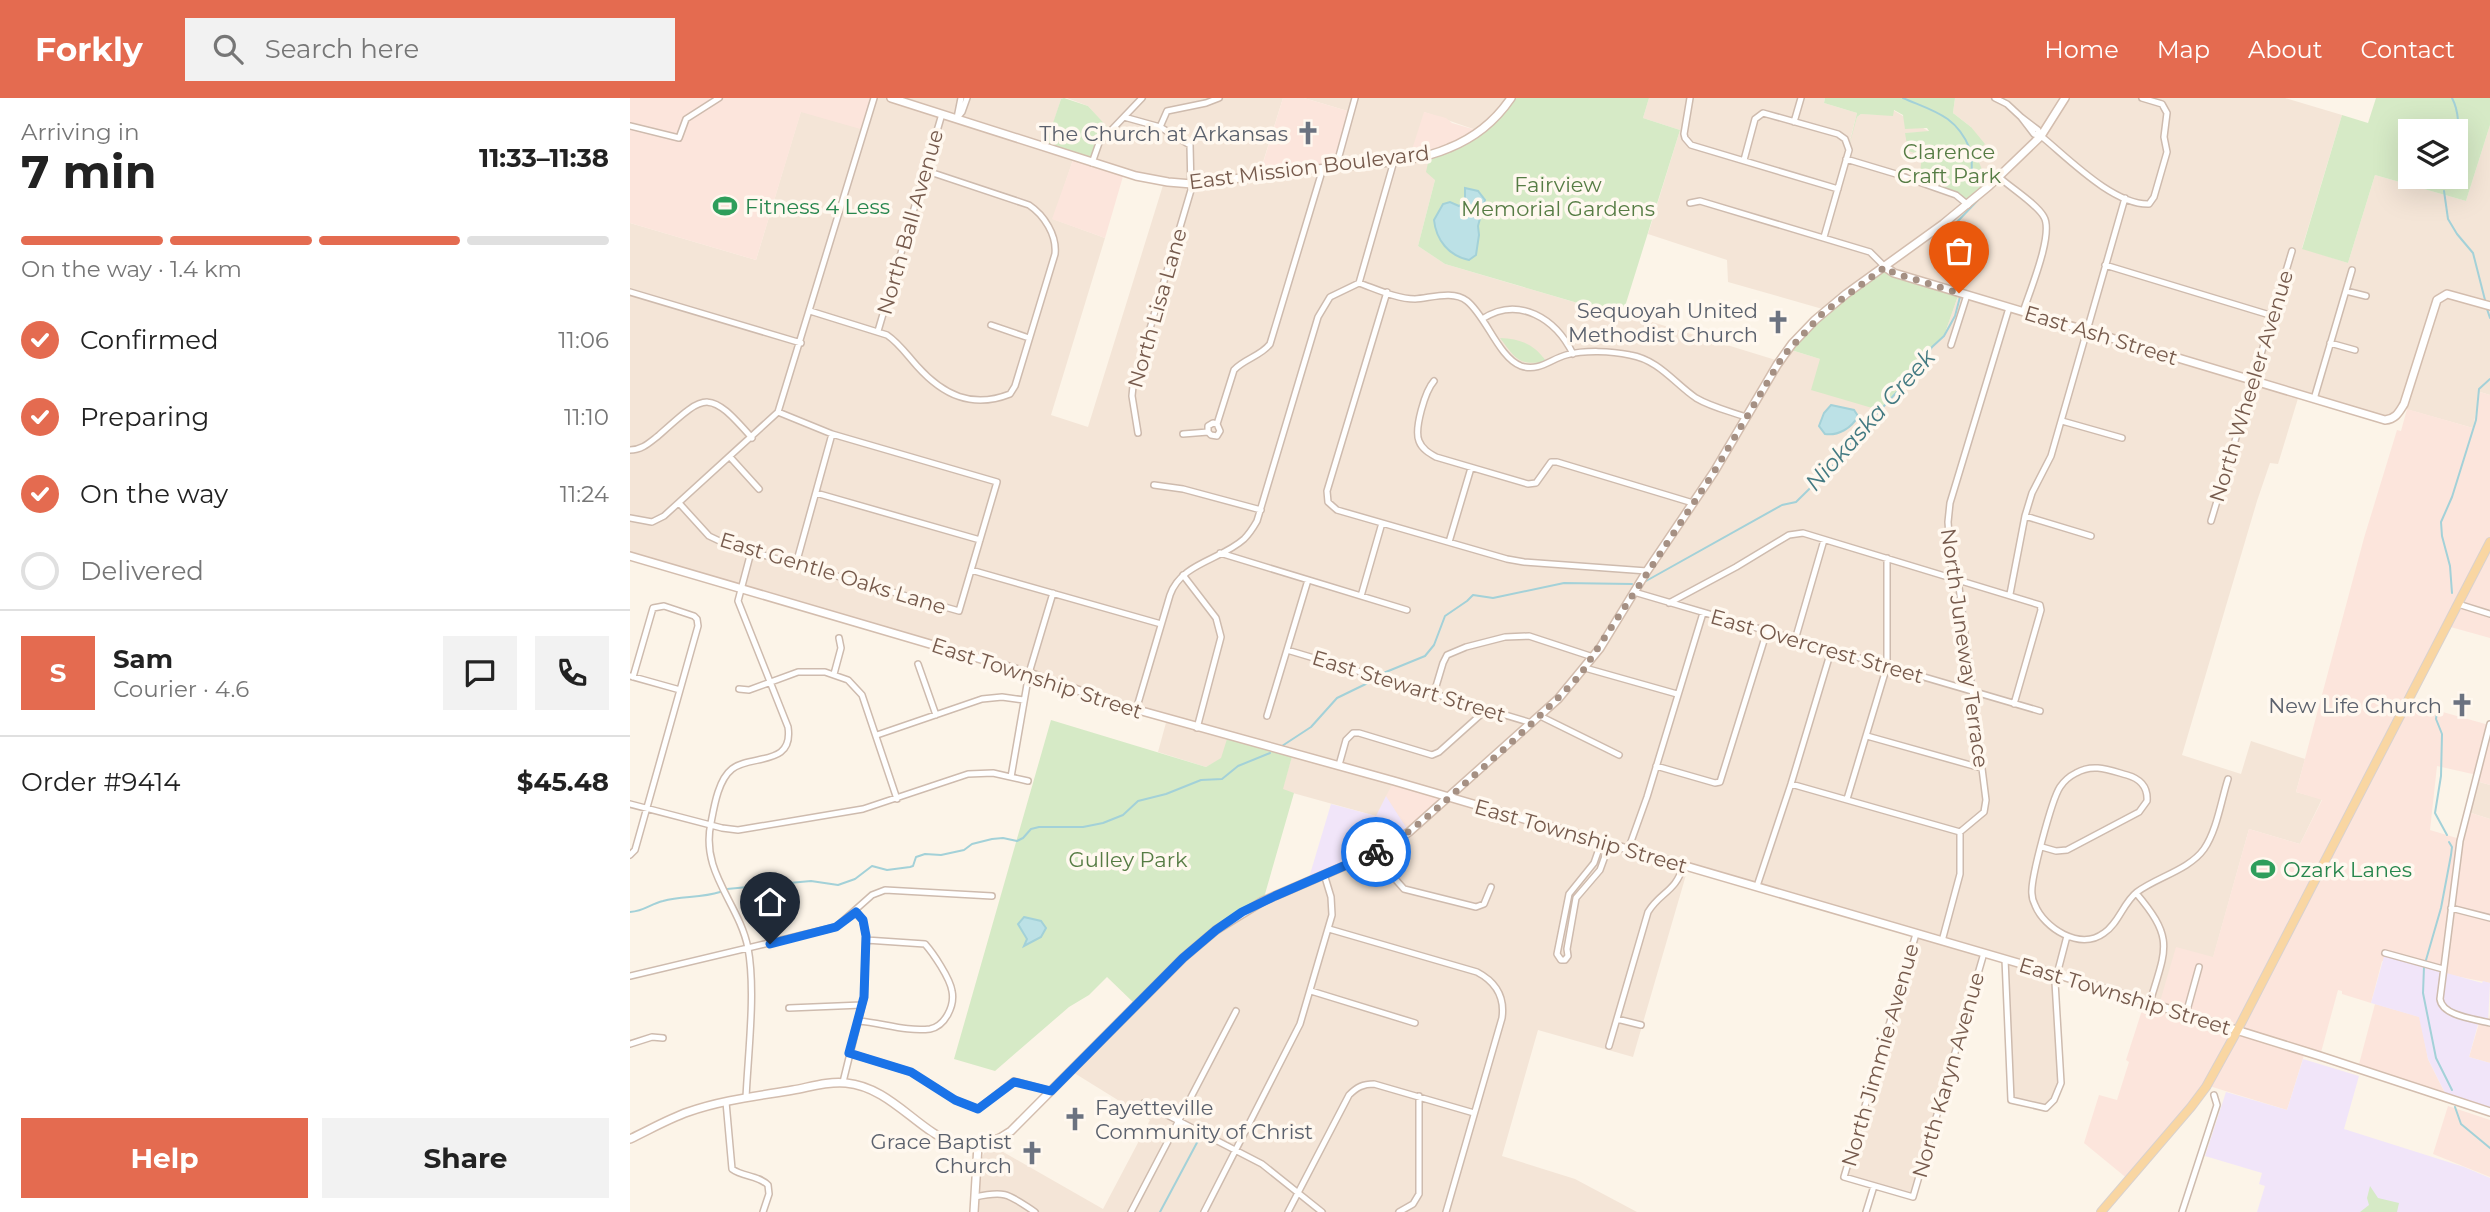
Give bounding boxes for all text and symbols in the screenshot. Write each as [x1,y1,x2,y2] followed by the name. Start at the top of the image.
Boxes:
[185,18,675,81] search box
[35,29,143,69] text: Forkly
[209,30,247,68] icon: search
[265,33,419,65] text: Search here
[2044,35,2119,64] text: Home
[2157,35,2210,64] text: Map
[2248,35,2322,64] text: About
[2360,35,2455,64] text: Contact
[21,118,140,146] text: Arriving in
[1294,119,1322,147] church icon: The Church at Arkansas
[2398,119,2468,189] map controls
[2398,119,2468,189] button: layers
[1039,121,1288,146] place label: The Church at Arkansas
[872,127,948,317] street label: North Ball Avenue
[1897,139,2001,188] park label: Clarence Craft Park
[1187,140,1431,194] street label: East Mission Boulevard
[479,142,609,174] text: 11:33–11:38
[21,143,156,200] text: 7 min
[1461,172,1655,221] park label: Fairview Memorial Gardens
[711,192,739,220] sports icon: Fitness 4 Less
[745,194,890,219] place label: Fitness 4 Less
[1929,221,1989,293] pin
[1122,225,1192,391] street label: North Lisa Lane
[1940,232,1978,270] icon: bag
[21,255,242,283] text: On the way · 1.4 km
[2204,267,2298,505] street label: North Wheeler Avenue
[1568,298,1758,347] place label: Sequoyah United Methodist Church
[2021,300,2181,370] street label: East Ash Street
[1764,308,1792,336] church icon: Sequoyah United Methodist Church
[21,321,59,359] icon: check
[80,324,219,356] text: Confirmed
[558,326,609,354] text: 11:06
[1799,342,1942,497] water label: Niokaska Creek
[21,398,59,436] icon: check
[80,401,209,433] text: Preparing
[564,403,609,431] text: 11:10
[21,475,59,513] icon: check
[80,478,228,510] text: On the way
[560,480,609,508] text: 11:24
[717,527,949,619] street label: East Gentle Oaks Lane
[1936,527,1994,769] street label: North Juneway Terrace
[80,555,204,587] text: Delivered
[1708,604,1926,688] street label: East Overcrest Street
[928,632,1146,724] street label: East Township Street
[443,636,517,710] button: chat
[535,636,609,710] button: phone
[113,643,173,675] text: Sam
[1309,645,1509,727] street label: East Stewart Street
[50,657,66,689] text: S
[113,675,249,703] text: Courier · 4.6
[2448,691,2476,719] church icon: New Life Church
[2268,693,2442,718] place label: New Life Church
[21,766,181,798] text: Order #9414
[517,766,609,798] text: $45.48
[1472,794,1690,878] street label: East Township Street
[1341,817,1411,887] courier
[1357,833,1395,871] icon: bike
[1068,847,1188,872] park label: Gulley Park
[2249,855,2277,883] sports icon: Ozark Lanes
[2283,857,2412,882] place label: Ozark Lanes
[740,872,800,944] pin
[751,883,789,921] icon: home
[1836,941,1924,1169] street label: North Jimmie Avenue
[2016,952,2234,1040] street label: East Township Street
[1907,969,1989,1181] street label: North Karyn Avenue
[1095,1095,1313,1144] place label: Fayetteville Community of Christ
[1061,1105,1089,1133] church icon: Fayetteville Community of Christ
[21,1118,308,1198] button: Help
[322,1118,609,1198] button: Share
[871,1129,1012,1178] place label: Grace Baptist Church
[1018,1139,1046,1167] church icon: Grace Baptist Church

